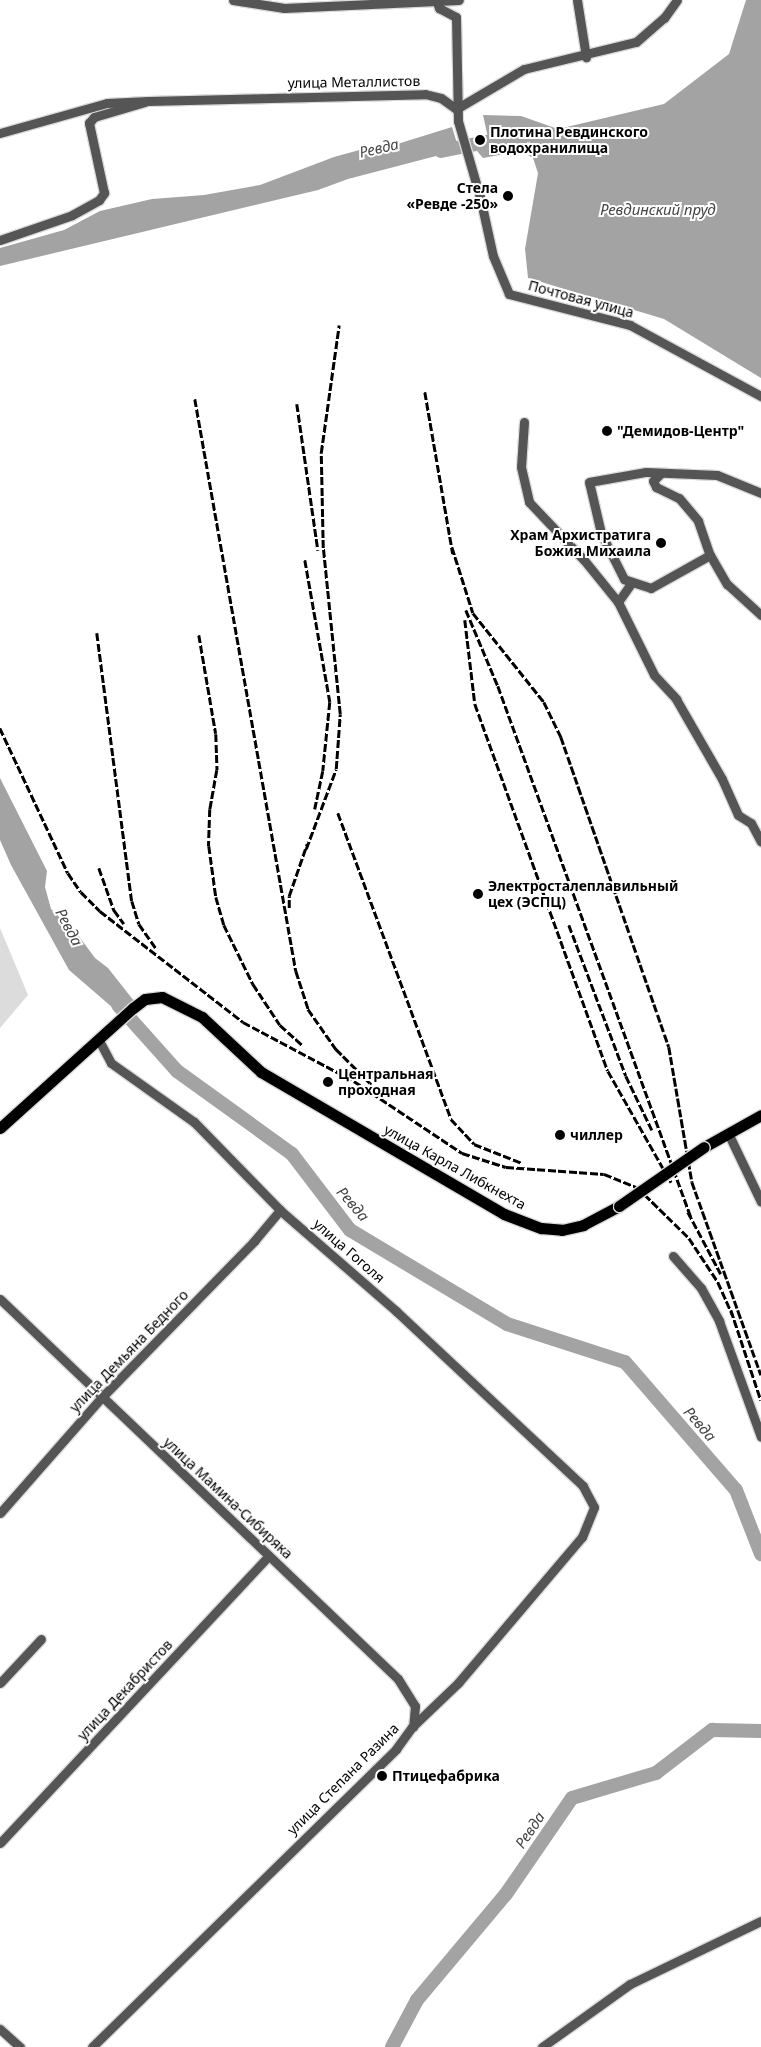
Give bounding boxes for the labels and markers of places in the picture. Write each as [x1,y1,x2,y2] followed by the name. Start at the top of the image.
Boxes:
[490,124,648,156] place label: Плотина Ревдинского водохранилища
[474,134,486,146] marker: Плотина Ревдинского водохранилища
[406,180,498,212] place label: Стела «Ревде -250»
[502,190,514,202] marker: Стела «Ревде -250»
[617,423,744,439] place label: "Демидов-Центр"
[601,425,613,437] marker: "Демидов-Центр"
[510,527,651,560] place label: Храм Архистратига Божия Михаила
[655,537,667,549] marker: Храм Архистратига Божия Михаила
[488,878,678,910] place label: Электросталеплавильный цех (ЭСПЦ)
[472,888,484,900] marker: Электросталеплавильный цех (ЭСПЦ)
[338,1066,434,1098] place label: Центральная проходная
[322,1076,334,1088] marker: Центральная проходная
[570,1127,623,1143] place label: чиллер
[554,1129,566,1141] marker: чиллер
[392,1768,500,1784] place label: Птицефабрика
[376,1770,388,1782] marker: Птицефабрика

